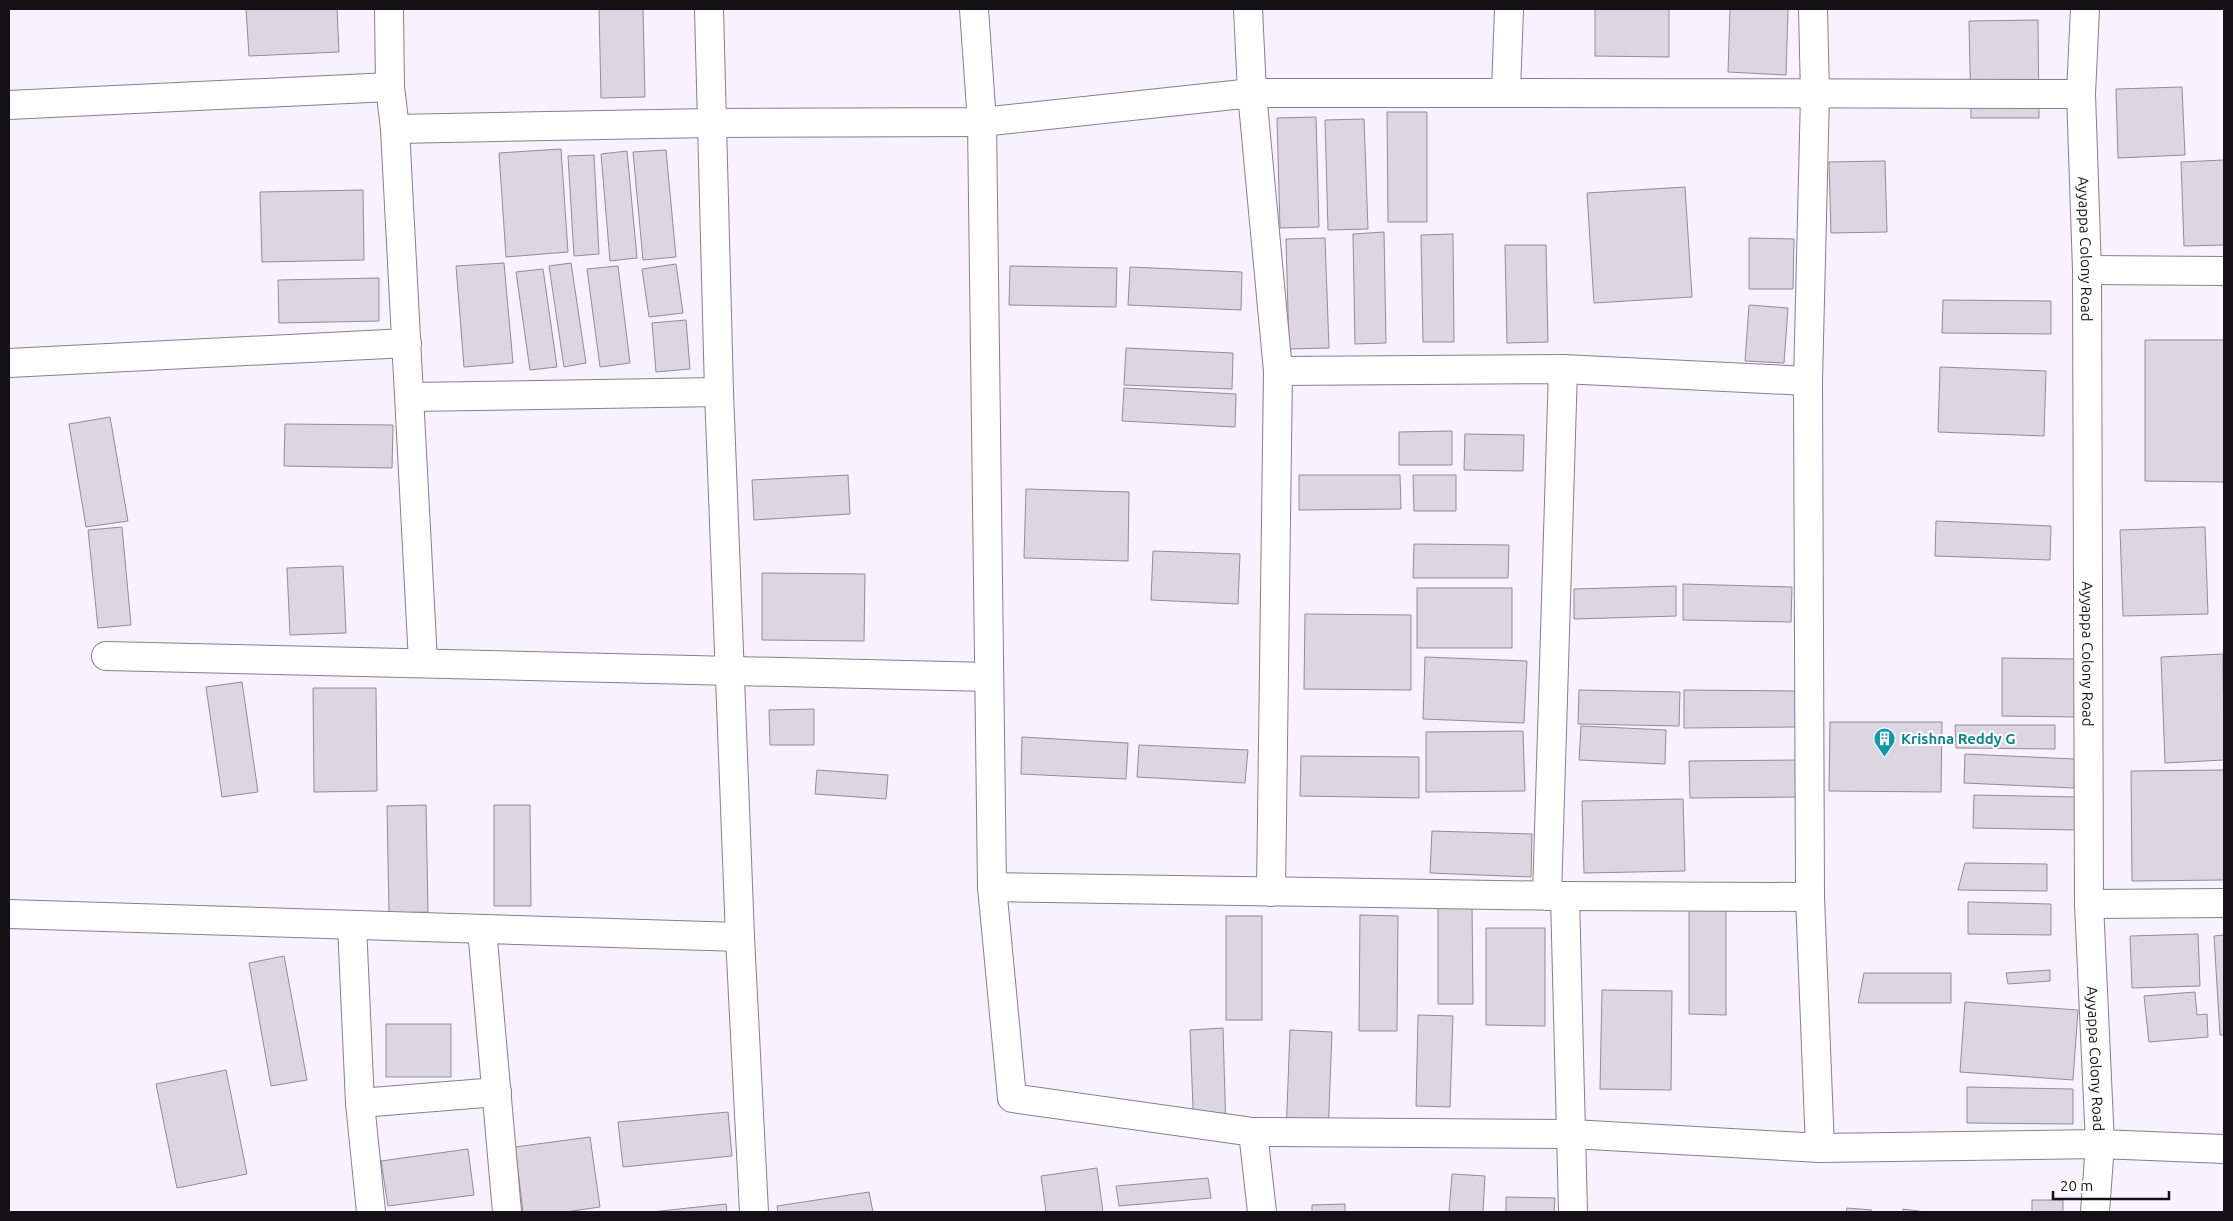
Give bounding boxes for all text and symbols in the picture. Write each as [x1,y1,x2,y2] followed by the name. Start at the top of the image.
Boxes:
[2075,176,2096,321] street label: Ayyappa Colony Road
[2079,581,2097,726] street label: Ayyappa Colony Road
[1873,726,1897,757] building icon: Krishna Reddy G
[1901,730,2016,747] place label: Krishna Reddy G
[2084,986,2108,1132] street label: Ayyappa Colony Road
[2053,1168,2169,1200] scale bar
[2060,1177,2093,1194] text: 20 m

